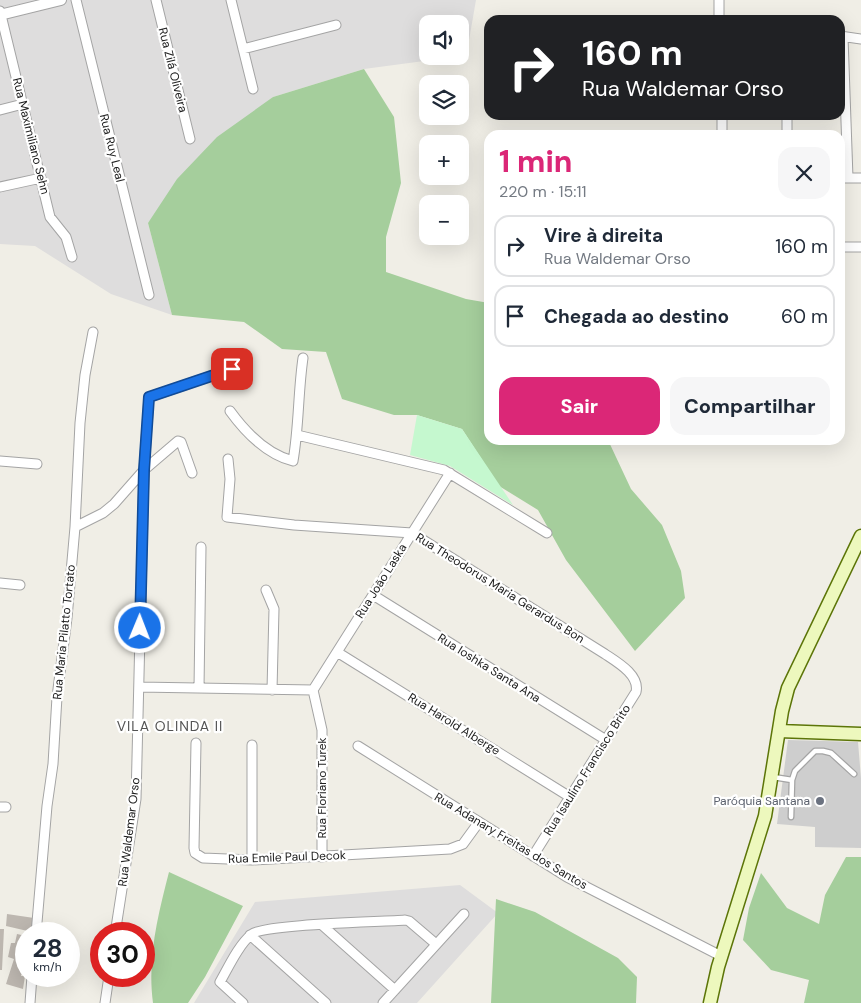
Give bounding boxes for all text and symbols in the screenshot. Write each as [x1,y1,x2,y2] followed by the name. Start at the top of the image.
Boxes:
[419,15,469,245] map controls
[419,15,469,65] button: sound
[155,26,191,114] street label: Rua Zilá Oliveira
[582,30,683,76] text: 160 m
[499,35,564,100] icon: right
[582,74,784,103] text: Rua Waldemar Orso
[419,75,469,125] button: layers
[9,76,53,196] street label: Rua Maximiliano Sehn
[96,112,128,184] street label: Rua Ruy Leal
[419,135,469,185] button: +
[499,142,572,181] text: 1 min
[778,147,830,199] button: close
[499,181,586,202] text: 220 m · 15:11
[419,195,469,245] button: −
[544,223,663,248] text: Vire à direita
[501,232,529,260] icon: right
[775,234,828,259] text: 160 m
[544,248,691,269] text: Rua Waldemar Orso
[501,302,529,330] icon: arrive
[544,304,729,329] text: Chegada ao destino
[781,304,828,329] text: 60 m
[211,348,253,390] pin
[218,355,246,383] icon: arrive
[499,377,660,435] button: Sair
[670,377,830,435] button: Compartilhar
[413,529,587,647] street label: Rua Theodorus Maria Gerardus Bon
[352,541,410,621] street label: Rua João Laska
[49,564,79,700] street label: Rua Maria Pilatto Tortato
[113,601,165,653] position arrow
[435,630,543,706] street label: Rua Ioshka Santa Ana
[405,689,503,759] street label: Rua Harold Alberge
[540,701,634,839] street label: Rua Isaulino Francisco Brito
[117,717,223,735] district label: VILA OLINDA II
[314,737,330,839] street label: Rua Floriano Turek
[114,776,144,888] street label: Rua Waldemar Orso
[432,789,590,893] street label: Rua Adanary Freitas dos Santos
[713,793,810,809] place label: Paróquia Santana
[814,795,826,807] marker: Paróquia Santana
[228,847,346,867] street label: Rua Emile Paul Decok
[90,922,155,987] speed limit sign: 30
[32,932,63,965] text: 28
[33,959,62,975] text: km/h

